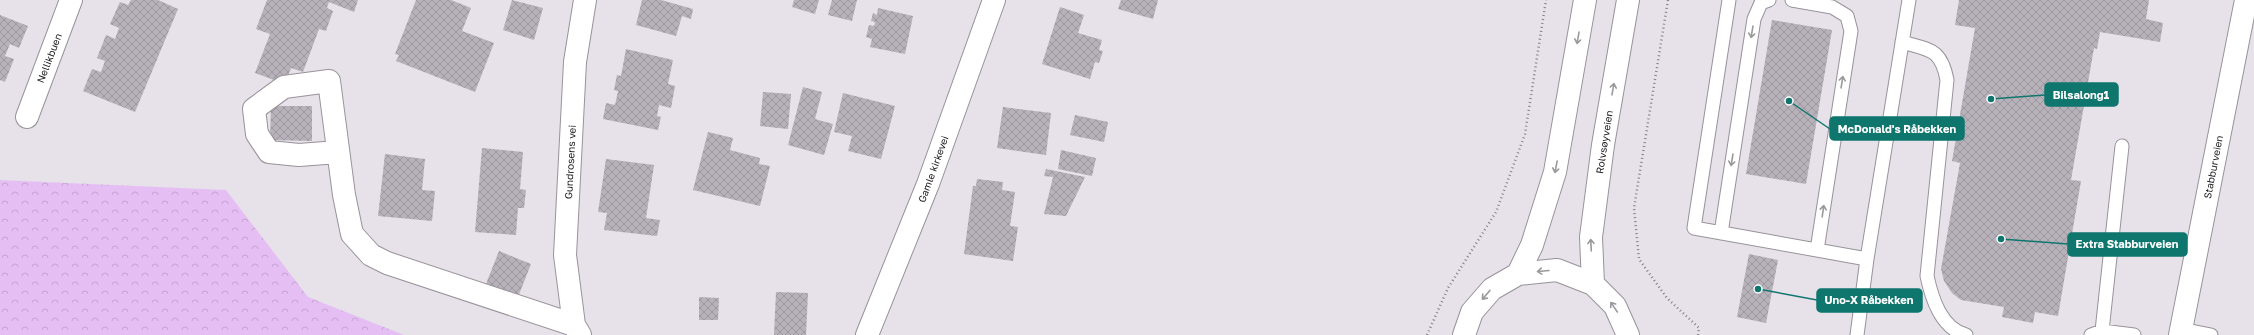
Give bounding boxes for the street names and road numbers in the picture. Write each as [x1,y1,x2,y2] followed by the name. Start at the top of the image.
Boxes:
[34,31,64,85] street label: Nellikbuen
[1593,109,1615,175] street label: Rolvsøyveien
[562,125,578,199] street label: Gundrosens vei
[915,134,951,204] street label: Gamle kirkevei
[2201,134,2225,200] street label: Stabburveien

